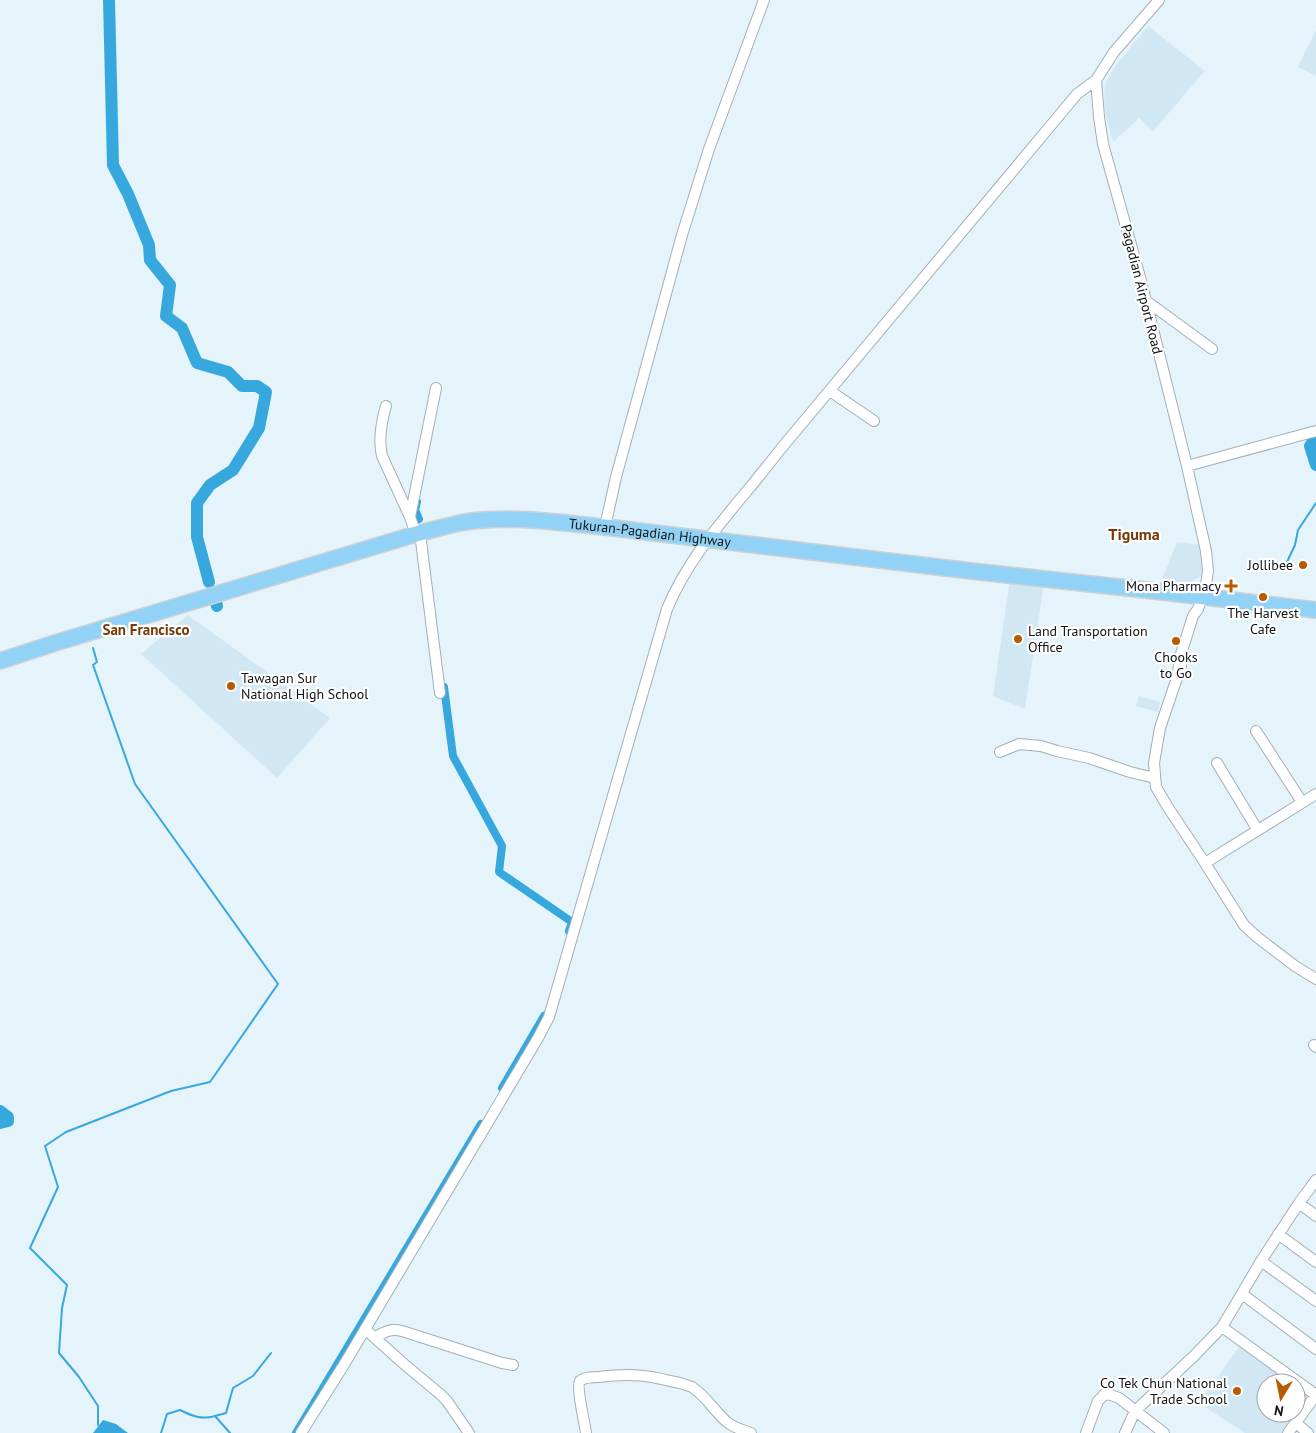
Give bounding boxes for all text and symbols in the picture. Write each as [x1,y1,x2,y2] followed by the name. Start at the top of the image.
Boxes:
[1117,222,1167,356] street label: Pagadian Airport Road
[568,514,732,551] street label: Tukuran-Pagadian Highway
[1108,524,1160,544] district label: Tiguma
[1247,556,1293,574] place label: Jollibee
[1297,559,1309,571] marker: Jollibee
[1126,577,1221,595] place label: Mona Pharmacy
[1225,580,1237,592] marker: Mona Pharmacy
[1257,591,1269,603] marker: The Harvest Cafe
[1227,604,1299,638] place label: The Harvest Cafe
[102,620,190,639] district label: San Francisco
[1028,622,1148,656] place label: Land Transportation Office
[1012,633,1024,645] marker: Land Transportation Office
[1170,635,1182,647] marker: Chooks to Go
[1154,648,1198,682] place label: Chooks to Go
[241,669,368,703] place label: Tawagan Sur National High School
[225,680,237,692] marker: Tawagan Sur National High School
[1256,1373,1306,1423] north arrow
[1100,1374,1227,1408] place label: Co Tek Chun National Trade School
[1231,1385,1243,1397] marker: Co Tek Chun National Trade School
[1273,1401,1285,1420] text: N

